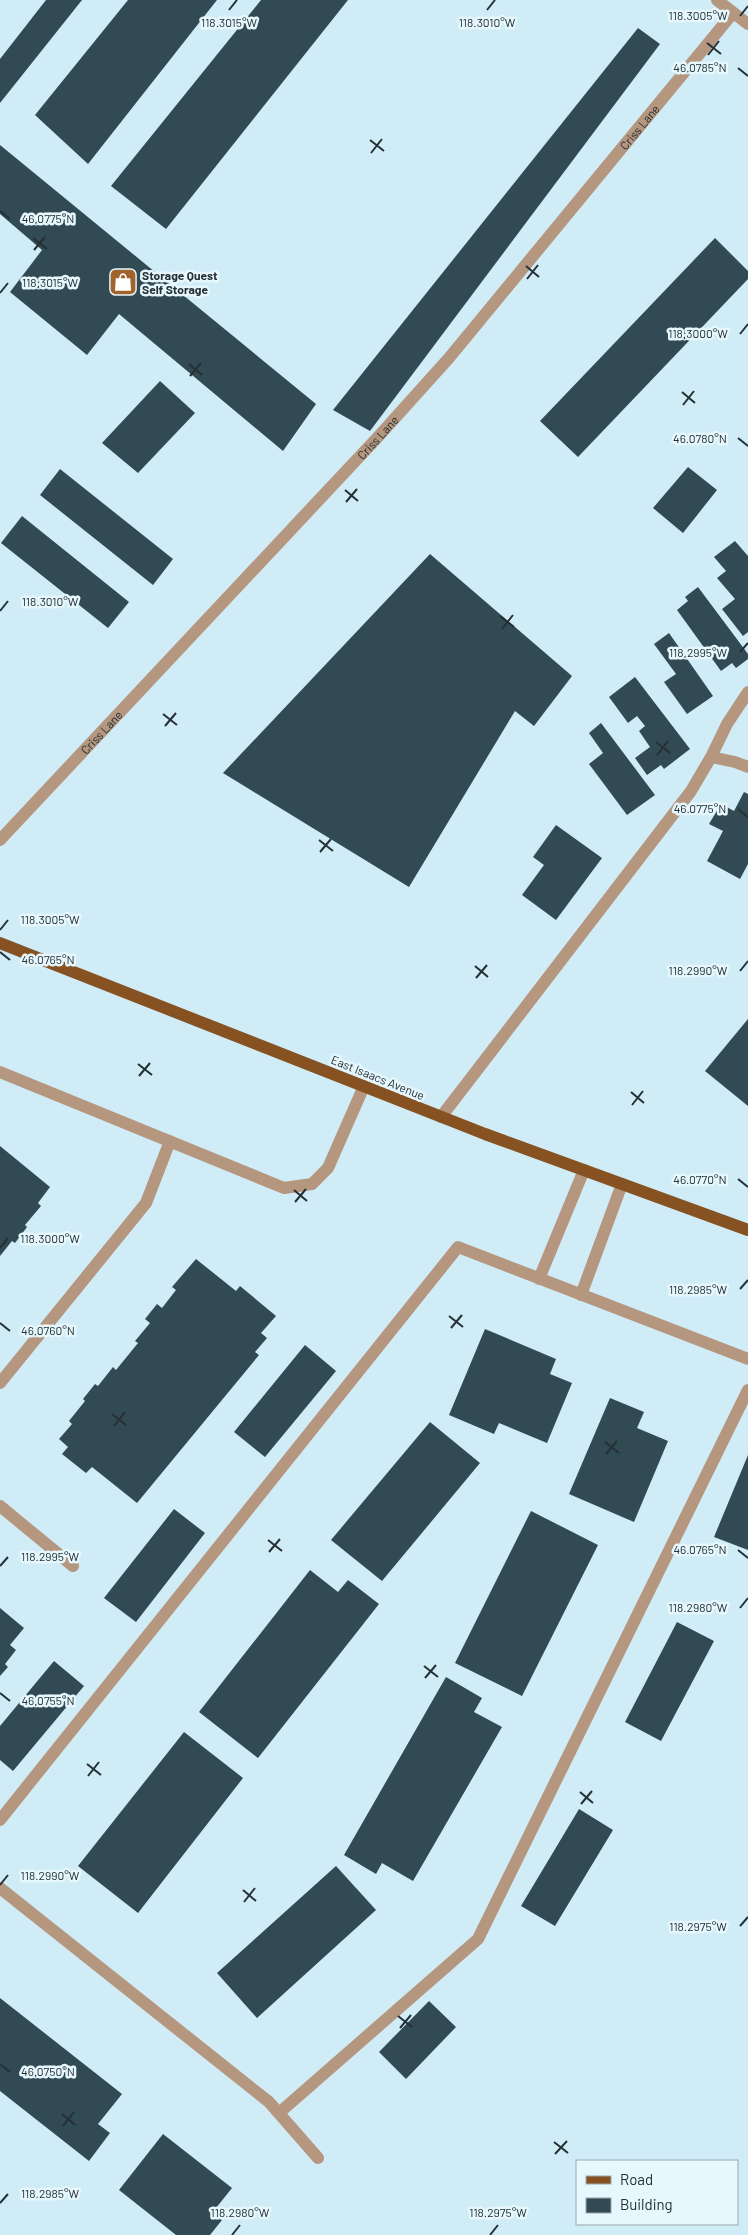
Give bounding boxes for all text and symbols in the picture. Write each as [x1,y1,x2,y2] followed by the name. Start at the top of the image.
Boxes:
[668,8,728,22] text: 118.3005°W
[201,15,258,29] text: 118.3015°W
[459,15,516,29] text: 118.3010°W
[673,60,727,74] text: 46.0785°N
[617,102,662,152] street label: Criss Lane
[22,211,74,225] text: 46.0775°N
[108,267,138,297] shop icon: Storage Quest Self Storage
[142,268,218,296] place label: Storage Quest Self Storage
[22,275,79,289] text: 118.3015°W
[668,326,728,340] text: 118.3000°W
[354,412,401,462] street label: Criss Lane
[673,431,727,445] text: 46.0780°N
[22,594,79,608] text: 118.3010°W
[669,645,728,659] text: 118.2995°W
[78,707,125,757] street label: Criss Lane
[674,801,726,815] text: 46.0775°N
[20,912,80,926] text: 118.3005°W
[21,952,75,966] text: 46.0765°N
[669,963,728,977] text: 118.2990°W
[329,1052,427,1102] street label: East Isaacs Avenue
[673,1172,727,1186] text: 46.0770°N
[20,1231,80,1245] text: 118.3000°W
[669,1282,728,1296] text: 118.2985°W
[21,1323,75,1337] text: 46.0760°N
[673,1542,727,1556] text: 46.0765°N
[21,1549,80,1563] text: 118.2995°W
[669,1600,728,1614] text: 118.2980°W
[21,1693,75,1707] text: 46.0755°N
[21,1868,80,1882] text: 118.2990°W
[669,1919,727,1933] text: 118.2975°W
[21,2064,75,2078] text: 46.0750°N
[576,2160,738,2225] legend
[620,2170,653,2188] text: Road
[21,2186,80,2200] text: 118.2985°W
[620,2195,673,2213] text: Building
[211,2205,270,2219] text: 118.2980°W
[469,2205,527,2219] text: 118.2975°W

